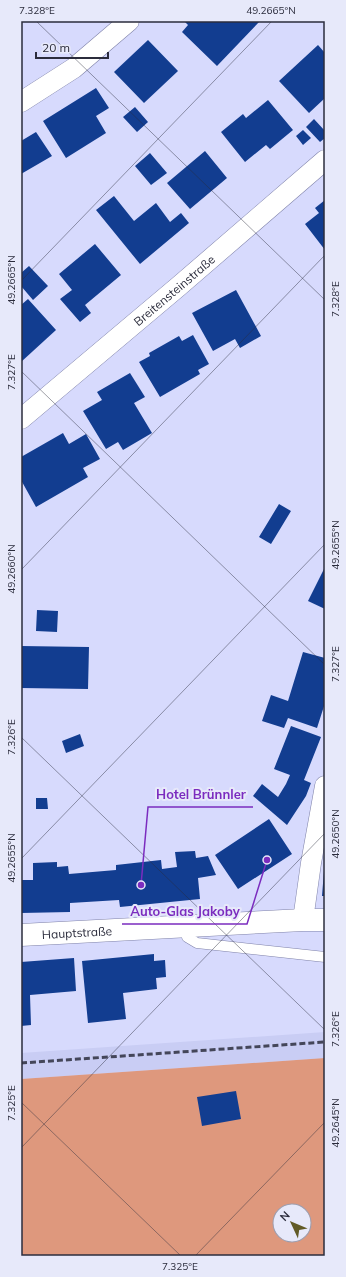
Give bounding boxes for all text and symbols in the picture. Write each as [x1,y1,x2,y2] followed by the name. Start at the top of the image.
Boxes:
[19,4,55,17] text: 7.328°E
[246,4,296,17] text: 49.2665°N
[36,34,108,60] scale bar
[42,40,70,55] text: 20 m
[130,251,217,329] street label: Breitensteinstraße
[5,255,18,305] text: 49.2665°N
[329,281,342,317] text: 7.328°E
[5,354,18,390] text: 7.327°E
[329,520,342,570] text: 49.2655°N
[5,544,18,594] text: 49.2660°N
[329,646,342,682] text: 7.327°E
[5,719,18,755] text: 7.326°E
[148,782,253,807] callout: Hotel Brünnler
[156,786,247,802] text: Hotel Brünnler
[329,809,342,859] text: 49.2650°N
[5,833,18,883] text: 49.2655°N
[122,899,247,924] callout: Auto-Glas Jakoby
[130,903,241,920] text: Auto-Glas Jakoby
[41,923,112,941] street label: Hauptstraße
[329,1011,342,1047] text: 7.326°E
[5,1085,18,1121] text: 7.325°E
[329,1098,342,1148] text: 49.2645°N
[272,1203,312,1243] north arrow
[277,1208,293,1224] text: N
[162,1260,198,1273] text: 7.325°E

